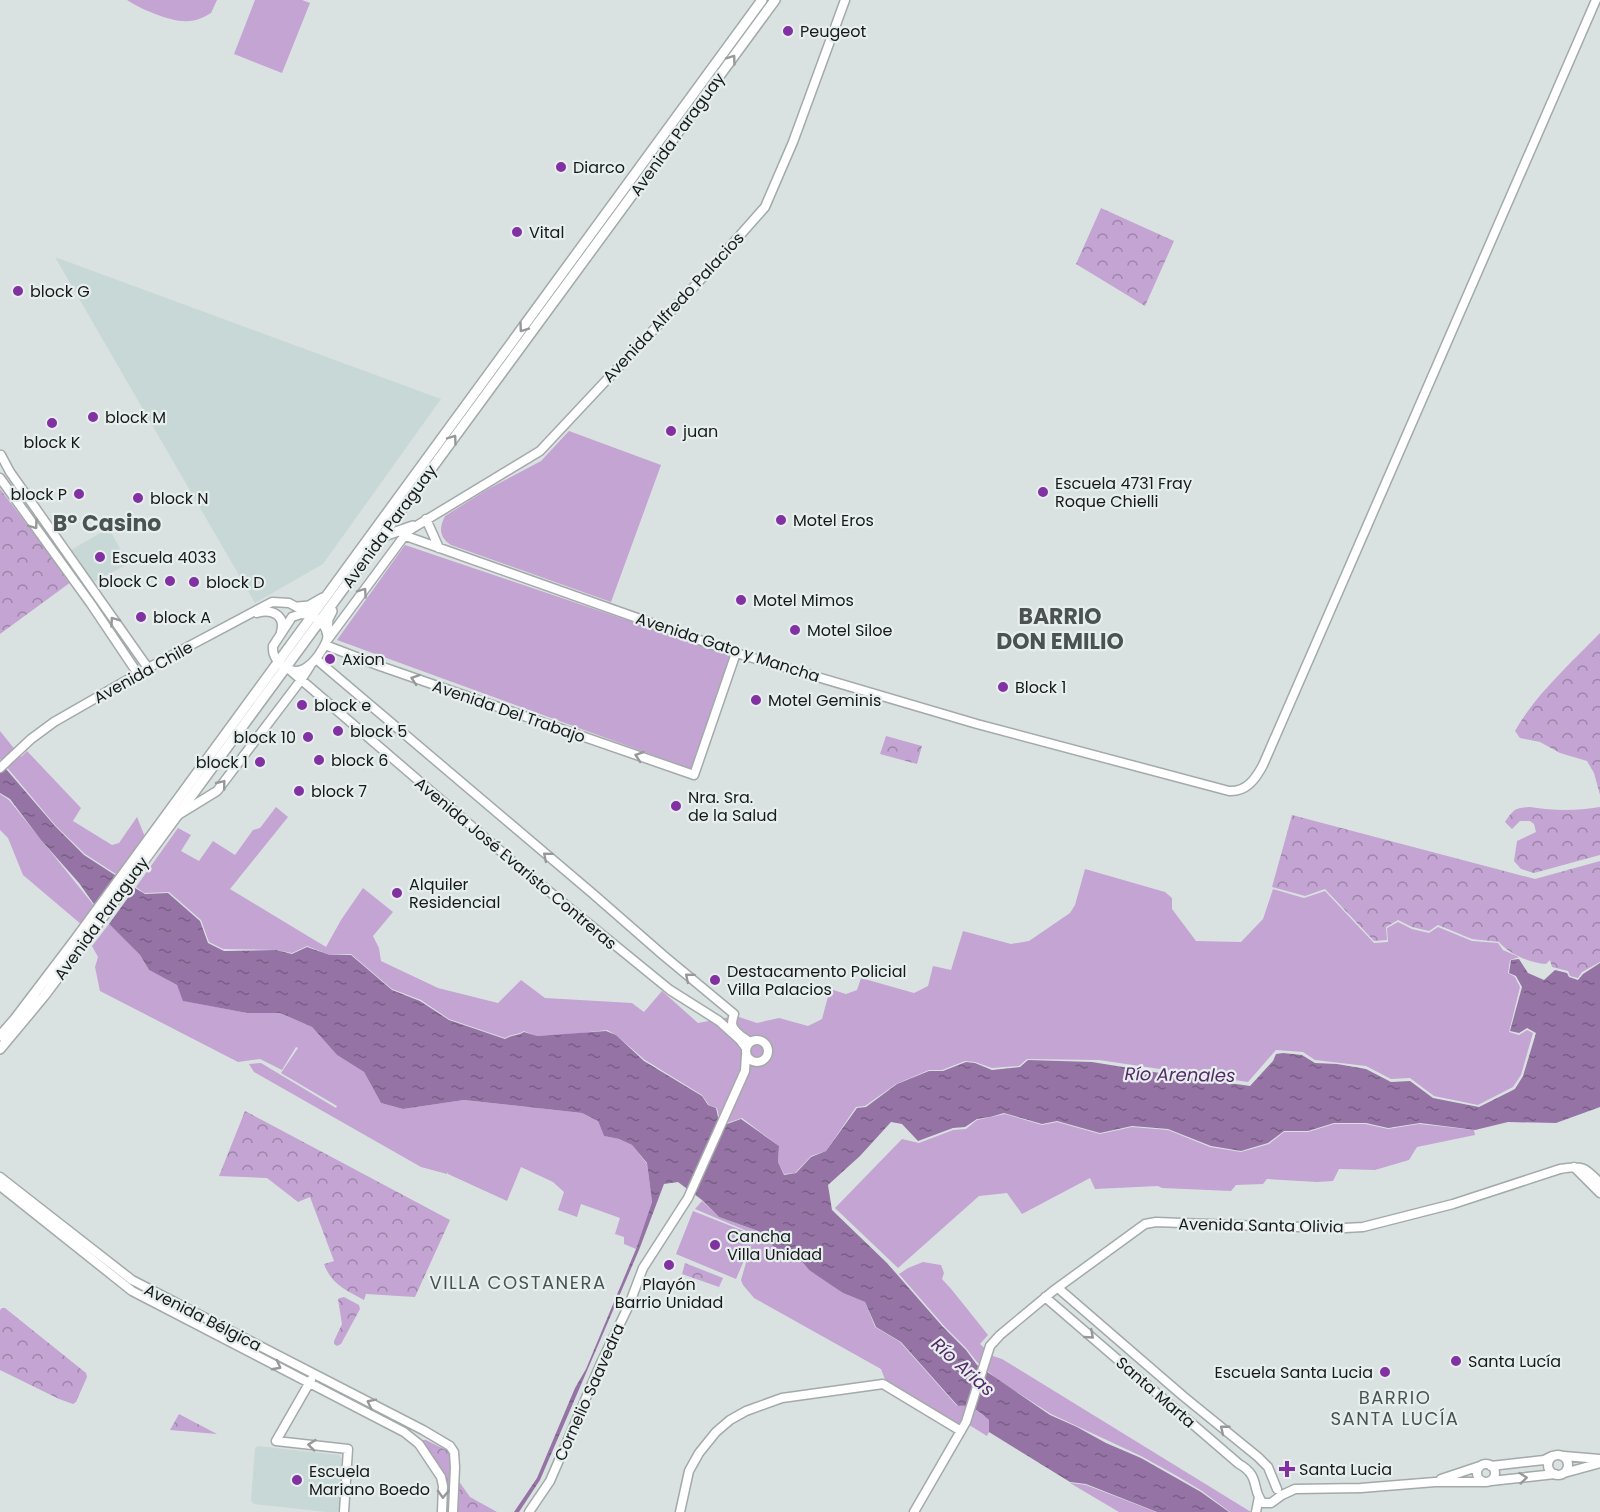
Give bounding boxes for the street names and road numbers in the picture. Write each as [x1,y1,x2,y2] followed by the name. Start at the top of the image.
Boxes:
[625,68,730,201] street label: Avenida Paraguay
[597,227,749,388] street label: Avenida Alfredo Palacios
[337,460,442,593] street label: Avenida Paraguay
[633,607,823,688] street label: Avenida Gato y Mancha
[89,636,197,709] street label: Avenida Chile
[429,674,588,748] street label: Avenida Del Trabajo
[410,772,622,955] street label: Avenida José Evaristo Contreras
[49,852,154,985] street label: Avenida Paraguay
[1178,1213,1344,1238] street label: Avenida Santa Olivia
[140,1278,265,1357] street label: Avenida Bélgica
[549,1320,630,1465] street label: Cornelio Saavedra
[1111,1351,1200,1433] street label: Santa Marta

